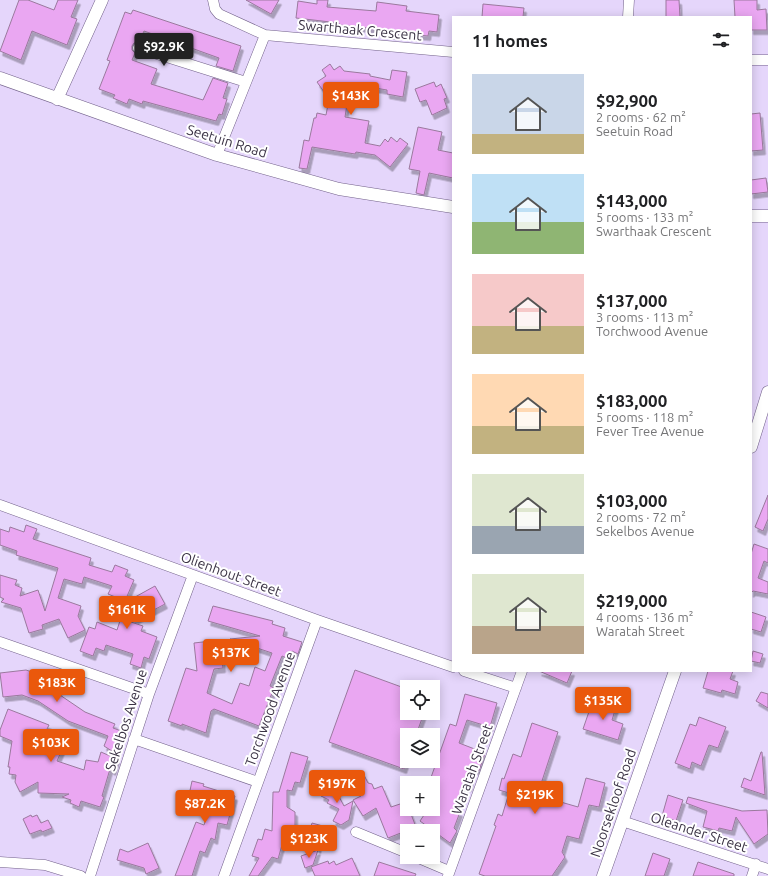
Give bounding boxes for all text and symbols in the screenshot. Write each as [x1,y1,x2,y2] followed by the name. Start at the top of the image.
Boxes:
[297,17,423,43] street label: Swarthaak Crescent
[710,29,732,51] icon: filters
[472,31,548,50] text: 11 homes
[131,33,197,67] pin: $92.9K
[143,39,185,53] text: $92.9K
[323,82,379,116] pin: $143K
[332,88,370,102] text: $143K
[504,90,552,138] icon: home
[596,91,658,110] text: $92,900
[596,110,686,124] text: 2 rooms · 62 m²
[185,121,269,161] street label: Seetuin Road
[596,124,673,138] text: Seetuin Road
[504,190,552,238] icon: home
[596,191,667,210] text: $143,000
[596,210,693,224] text: 5 rooms · 133 m²
[596,224,711,238] text: Swarthaak Crescent
[504,290,552,338] icon: home
[596,291,667,310] text: $137,000
[596,310,693,324] text: 3 rooms · 113 m²
[596,324,708,338] text: Torchwood Avenue
[504,390,552,438] icon: home
[596,391,667,410] text: $183,000
[596,410,693,424] text: 5 rooms · 118 m²
[596,424,704,438] text: Fever Tree Avenue
[504,490,552,538] icon: home
[596,491,667,510] text: $103,000
[596,510,686,524] text: 2 rooms · 72 m²
[596,524,695,538] text: Sekelbos Avenue
[179,548,284,600] street label: Olienhout Street
[504,590,552,638] icon: home
[596,591,667,610] text: $219,000
[99,596,155,630] pin: $161K
[108,602,146,616] text: $161K
[596,610,693,624] text: 4 rooms · 136 m²
[596,624,685,638] text: Waratah Street
[203,639,259,673] pin: $137K
[212,645,250,659] text: $137K
[242,649,298,769] street label: Torchwood Avenue
[102,667,150,773] street label: Sekelbos Avenue
[29,669,85,703] pin: $183K
[38,675,76,689] text: $183K
[400,680,440,864] map controls
[400,680,440,720] button: locate
[575,687,631,721] pin: $135K
[584,693,622,707] text: $135K
[448,721,496,817] street label: Waratah Street
[400,728,440,768] button: layers
[23,729,79,763] pin: $103K
[32,735,70,749] text: $103K
[587,747,639,859] street label: Noorsekloof Road
[309,770,365,804] pin: $197K
[318,776,356,790] text: $197K
[400,776,440,816] button: +
[507,781,563,815] pin: $219K
[516,787,554,801] text: $219K
[172,790,238,824] pin: $87.2K
[184,796,226,810] text: $87.2K
[649,809,750,855] street label: Oleander Street
[400,824,440,864] button: −
[281,825,337,859] pin: $123K
[290,831,328,845] text: $123K

